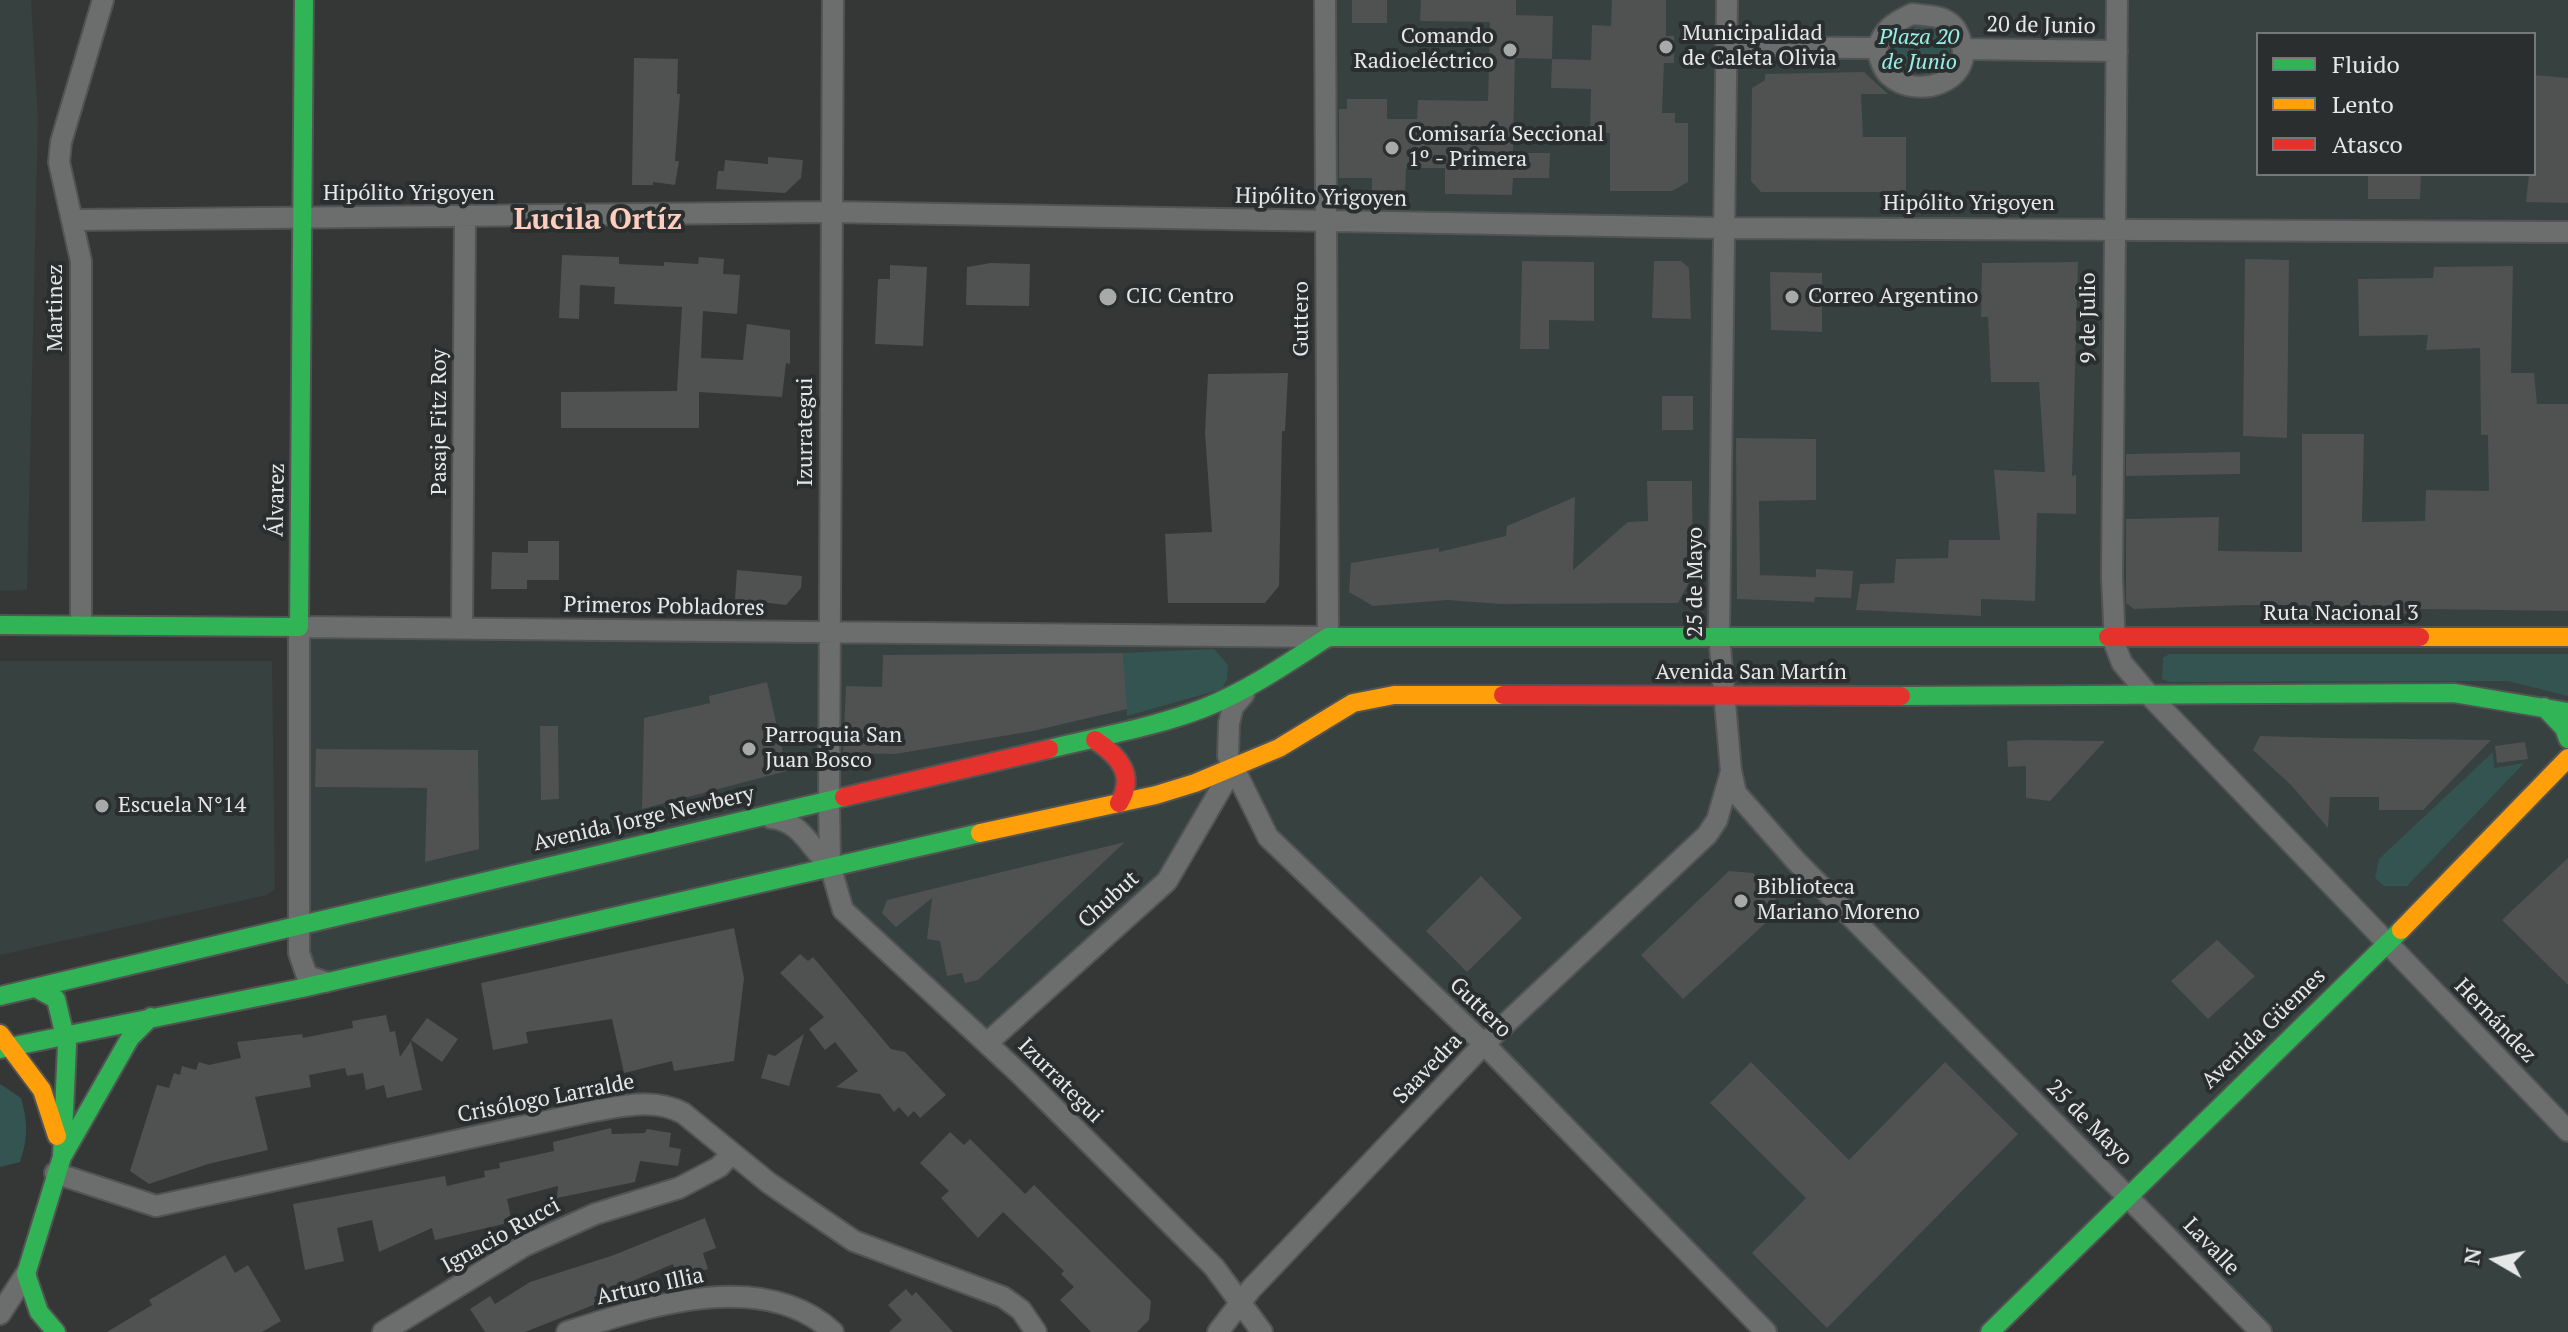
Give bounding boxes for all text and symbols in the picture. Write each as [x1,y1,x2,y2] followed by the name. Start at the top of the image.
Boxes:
[1986,12,2096,40] street label: 20 de Junio
[1682,21,1837,72] place label: Municipalidad de Caleta Olivia
[1354,24,1494,76] place label: Comando Radioeléctrico
[1879,25,1959,76] park label: Plaza 20 de Junio
[2256,32,2536,176] legend
[1657,38,1675,56] marker: Municipalidad de Caleta Olivia
[1501,41,1519,59] marker: Comando Radioeléctrico
[2332,48,2400,80] text: Fluido
[2332,88,2394,120] text: Lento
[1408,122,1604,174] place label: Comisaría Seccional 1º - Primera
[2332,128,2403,160] text: Atasco
[1383,139,1401,157] marker: Comisaría Seccional 1º - Primera
[323,181,495,207] street label: Hipólito Yrigoyen
[1235,183,1407,213] street label: Hipólito Yrigoyen
[1883,191,2055,217] street label: Hipólito Yrigoyen
[514,202,682,238] district label: Lucila Ortíz
[43,264,69,352] street label: Martinez
[2076,272,2102,364] street label: 9 de Julio
[1289,281,1315,357] street label: Guttero
[1126,284,1234,310] place label: CIC Centro
[1808,284,1978,310] place label: Correo Argentino
[1097,286,1119,308] marker: CIC Centro
[1783,288,1801,306] marker: Correo Argentino
[427,349,453,495] street label: Pasaje Fitz Roy
[793,377,819,487] street label: Izurrategui
[263,463,291,537] street label: Álvarez
[1683,527,1709,637] street label: 25 de Mayo
[563,592,765,622] street label: Primeros Pobladores
[2263,601,2419,627] street label: Ruta Nacional 3
[1655,660,1847,686] street label: Avenida San Martín
[765,723,902,774] place label: Parroquia San Juan Bosco
[740,740,758,758] marker: Parroquia San Juan Bosco
[531,781,757,857] street label: Avenida Jorge Newbery
[118,793,246,819] place label: Escuela N°14
[93,797,111,815] marker: Escuela N°14
[1073,866,1145,934] street label: Chubut
[1757,875,1920,926] place label: Biblioteca Mariano Moreno
[1732,892,1750,910] marker: Biblioteca Mariano Moreno
[2197,963,2331,1095] street label: Avenida Güemes
[1444,972,1516,1044] street label: Guttero
[2448,974,2542,1068] street label: Hernández
[1388,1028,1468,1110] street label: Saavedra
[1012,1033,1108,1129] street label: Izurrategui
[455,1069,637,1129] street label: Crisólogo Larralde
[2041,1075,2137,1171] street label: 25 de Mayo
[437,1193,565,1279] street label: Ignacio Rucci
[2177,1213,2245,1281] street label: Lavalle
[2456,1220,2536,1300] north arrow
[2456,1246,2487,1267] text: N
[594,1263,706,1311] street label: Arturo Illia

